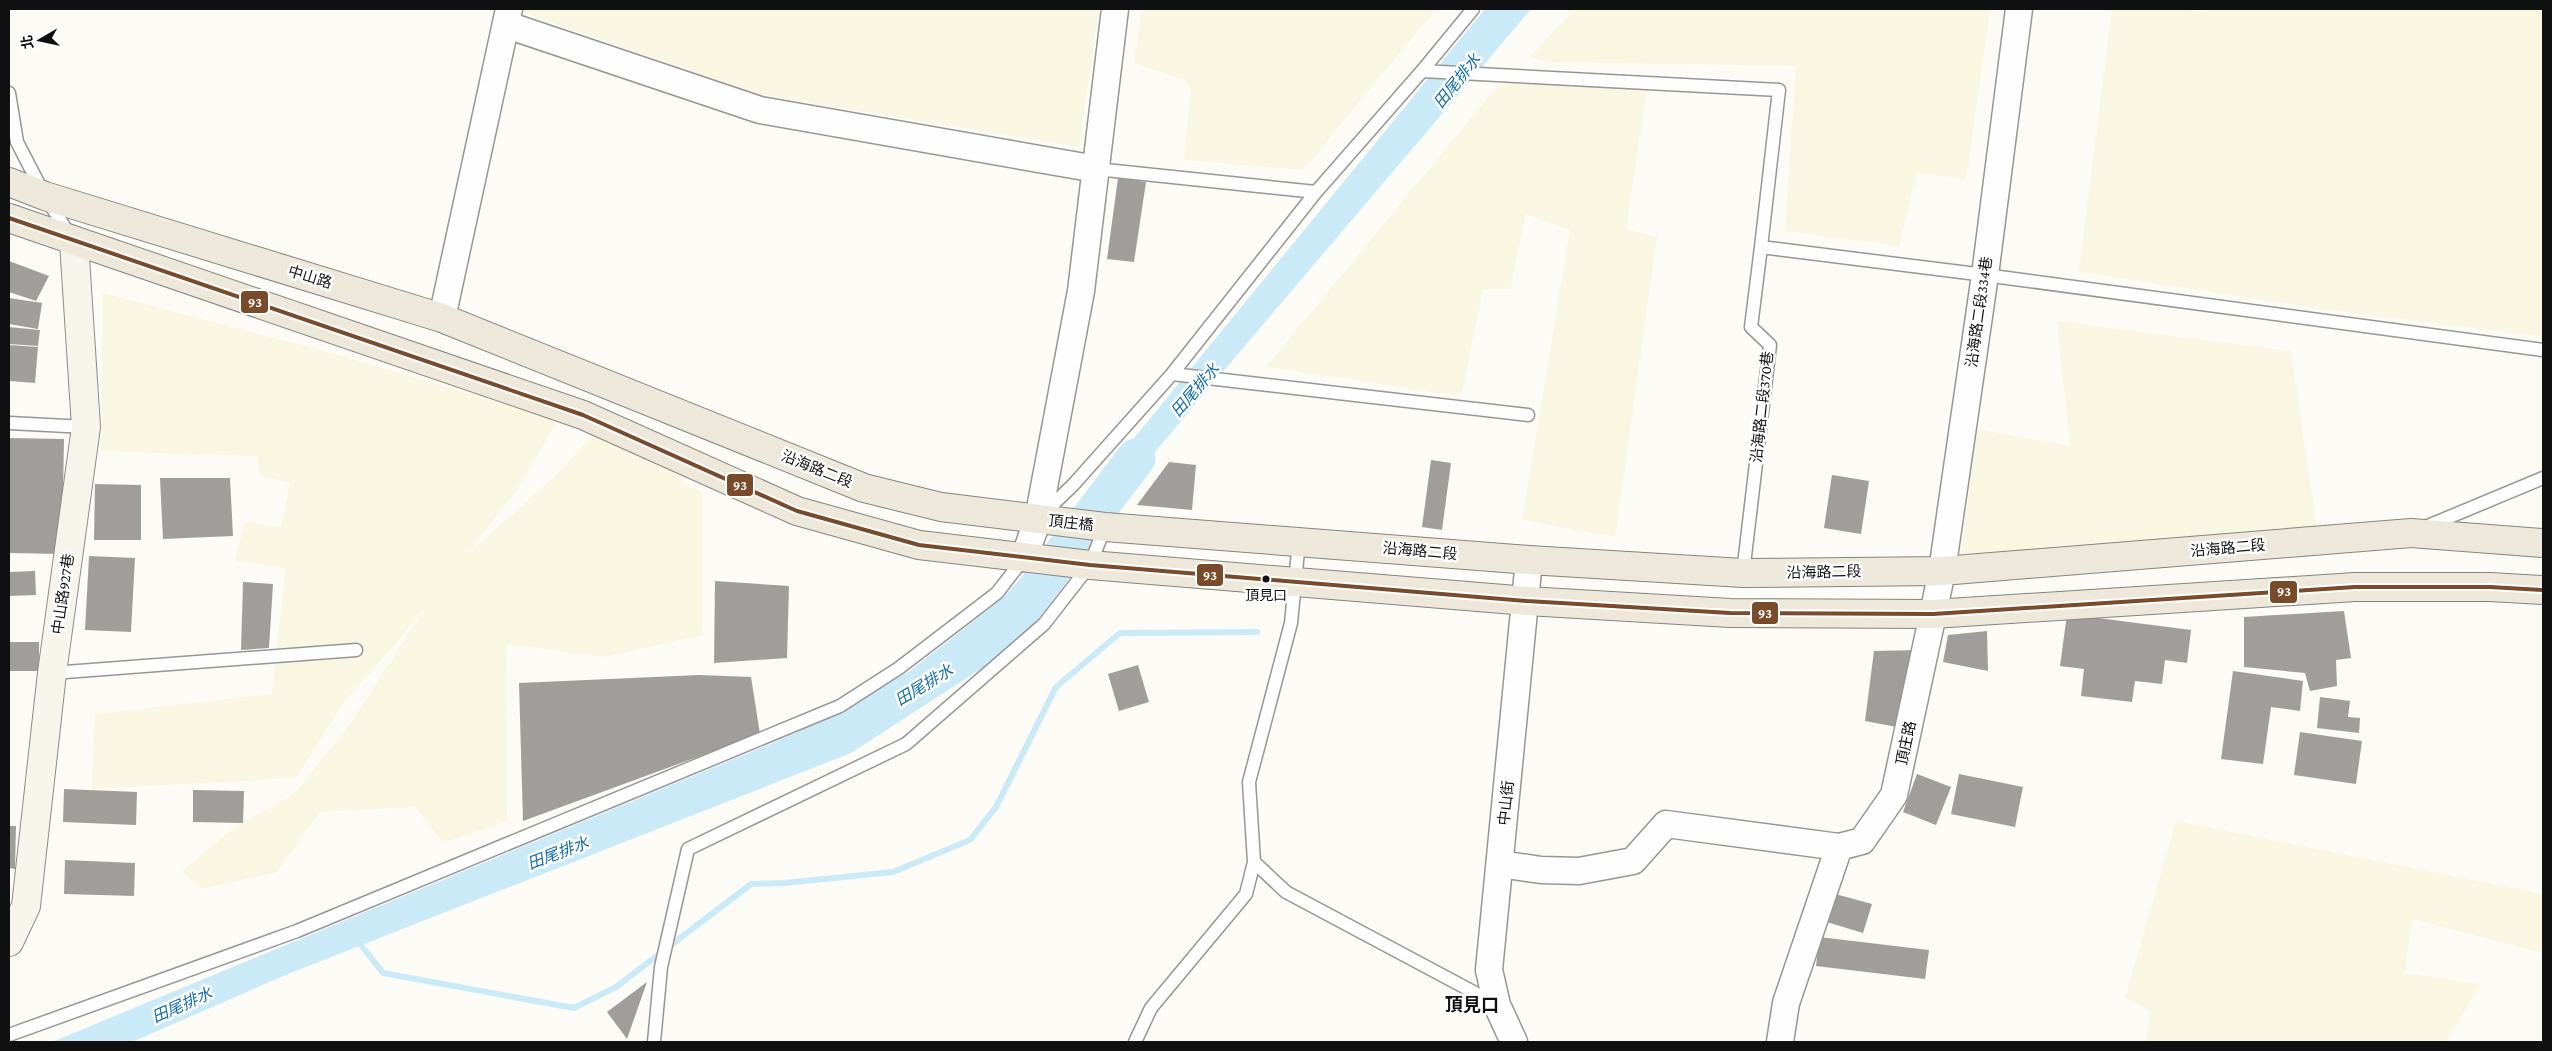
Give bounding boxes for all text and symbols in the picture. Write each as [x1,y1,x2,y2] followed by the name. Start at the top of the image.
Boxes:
[15,15,65,65] north arrow
[18,34,36,50] text: 北
[1430,50,1484,111] water label: 田尾排水
[1963,256,1995,368] street label: 沿海路二段334巷
[286,263,334,291] street label: 中山路
[240,290,269,314] line badge: 93
[248,294,262,310] text: 93
[1748,350,1776,464] street label: 沿海路二段370巷
[1168,360,1223,420] water label: 田尾排水
[779,448,855,490] street label: 沿海路二段
[726,473,754,497] line badge: 93
[733,477,747,493] text: 93
[1048,513,1094,533] street label: 頂庄橋
[2190,537,2266,559] street label: 沿海路二段
[1382,540,1458,562] street label: 沿海路二段
[49,553,77,635] street label: 中山路927巷
[1196,563,1224,587] line badge: 93
[1786,563,1862,581] street label: 沿海路二段
[1203,567,1217,583] text: 93
[1261,574,1271,584] marker: 頂見口
[2269,580,2298,604] line badge: 93
[2277,583,2291,599] text: 93
[1245,587,1287,603] place label: 頂見口
[1751,601,1779,625] line badge: 93
[1758,605,1772,621] text: 93
[892,661,957,709] water label: 田尾排水
[1893,719,1919,767] street label: 頂庄路
[1496,780,1516,826] street label: 中山街
[525,833,592,872] water label: 田尾排水
[149,984,216,1026] water label: 田尾排水
[1445,995,1499,1015] district label: 頂見口

